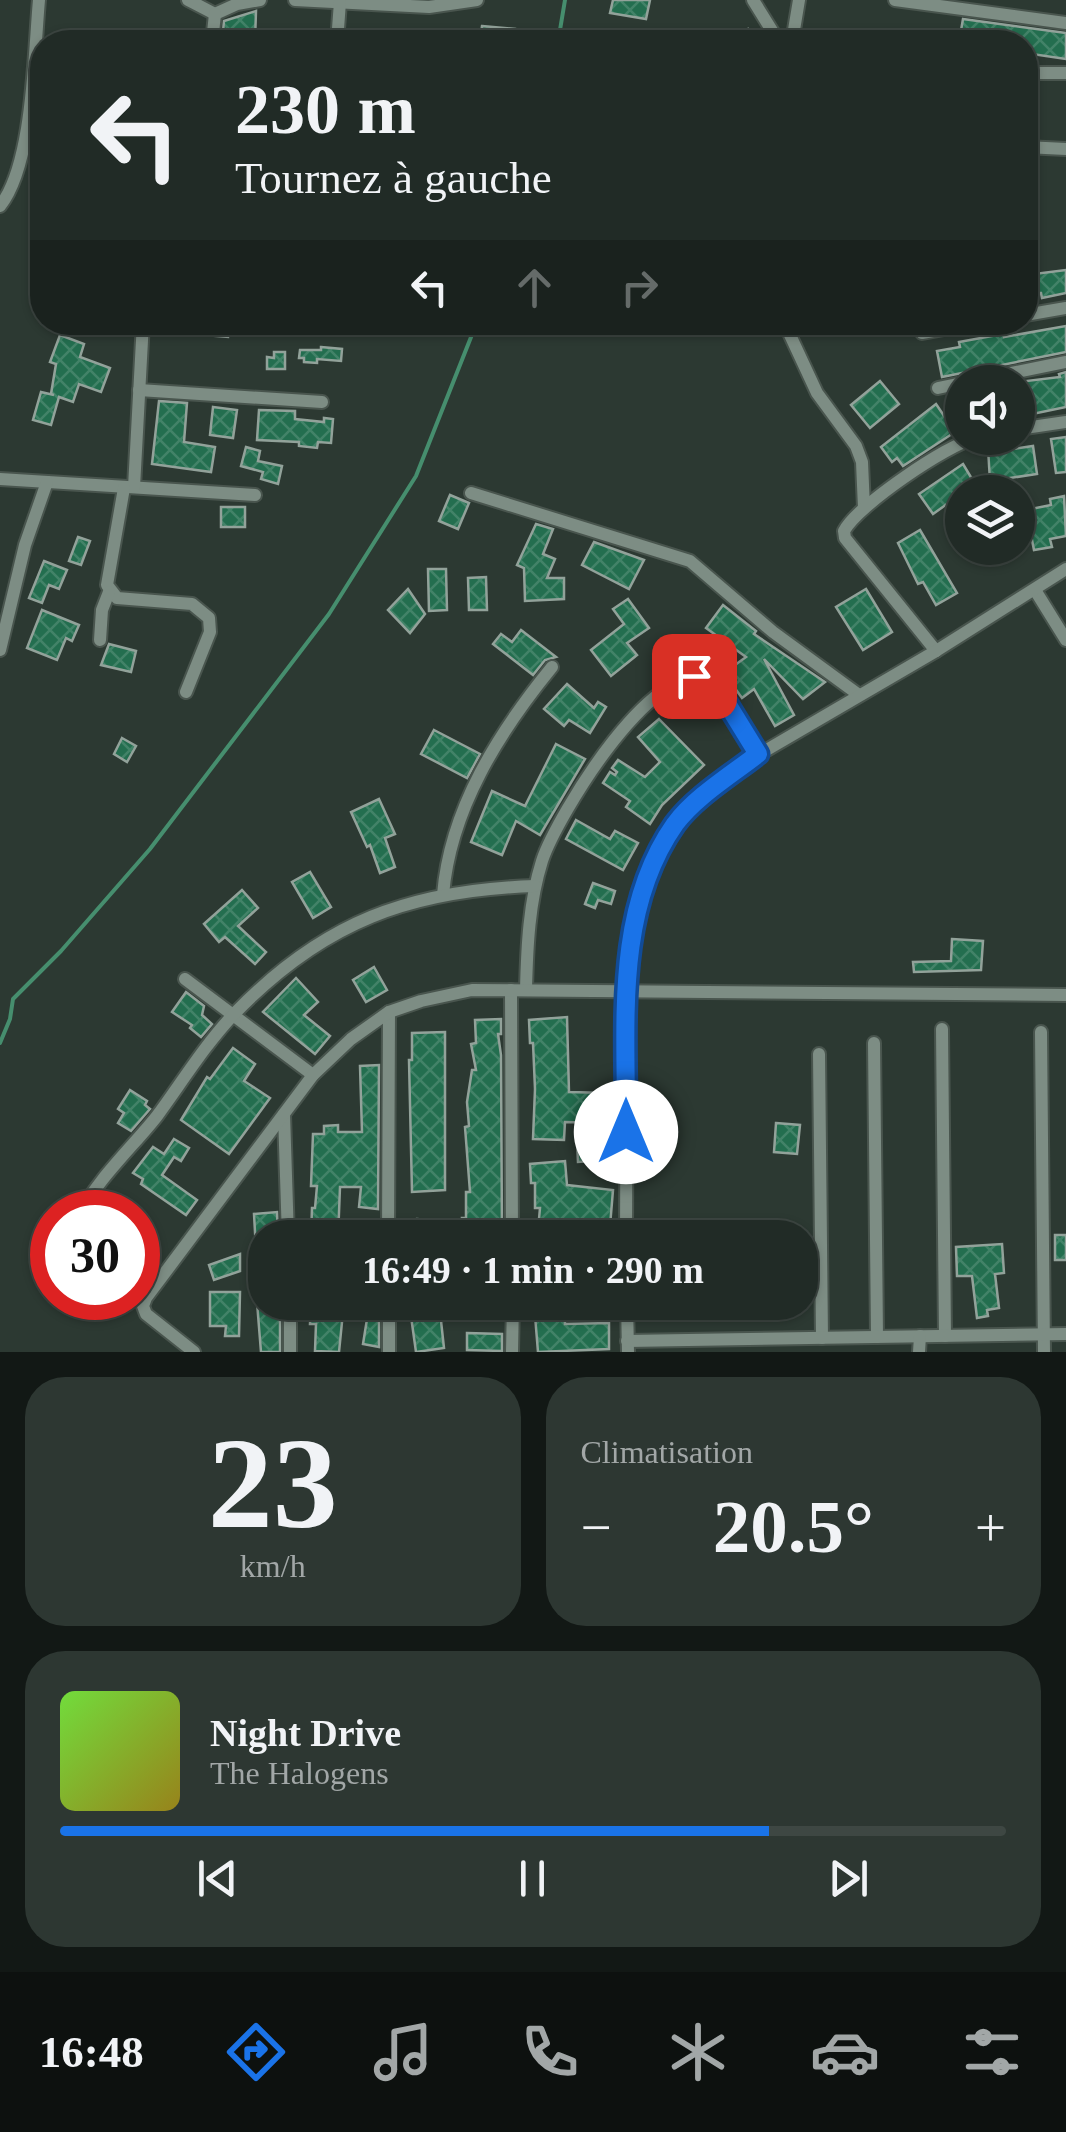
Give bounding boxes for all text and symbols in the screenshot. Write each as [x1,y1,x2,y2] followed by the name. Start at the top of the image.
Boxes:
[70,70,200,200] icon: left
[235,71,416,148] text: 230 m
[235,153,552,203] text: Tournez à gauche
[402,260,457,315] icon: left
[507,260,562,315] icon: ahead
[612,260,667,315] icon: right
[945,365,1035,565] map controls
[945,365,1035,455] button: sound
[945,475,1035,565] button: layers
[652,634,737,719] pin
[667,649,722,704] icon: arrive
[574,1080,678,1184] position arrow
[30,1190,160,1320] speed limit sign: 30
[362,1249,704,1291] text: 16:49 · 1 min · 290 m
[208,1411,338,1555] text: 23
[581,1434,753,1470] text: Climatisation
[713,1485,874,1568] text: 20.5°
[581,1497,612,1558] text: −
[975,1497,1006,1558] text: +
[240,1548,306,1584] text: km/h
[210,1712,401,1754] text: Night Drive
[210,1755,389,1791] text: The Halogens
[190,1851,245,1906] icon: previous
[505,1851,560,1906] icon: pause
[821,1851,876,1906] icon: next
[221,2017,291,2087] icon: directions
[368,2017,438,2087] icon: music
[515,2017,585,2087] icon: phone
[663,2017,733,2087] icon: climate
[810,2017,880,2087] icon: car
[957,2017,1027,2087] icon: filters
[39,2027,144,2077] text: 16:48

